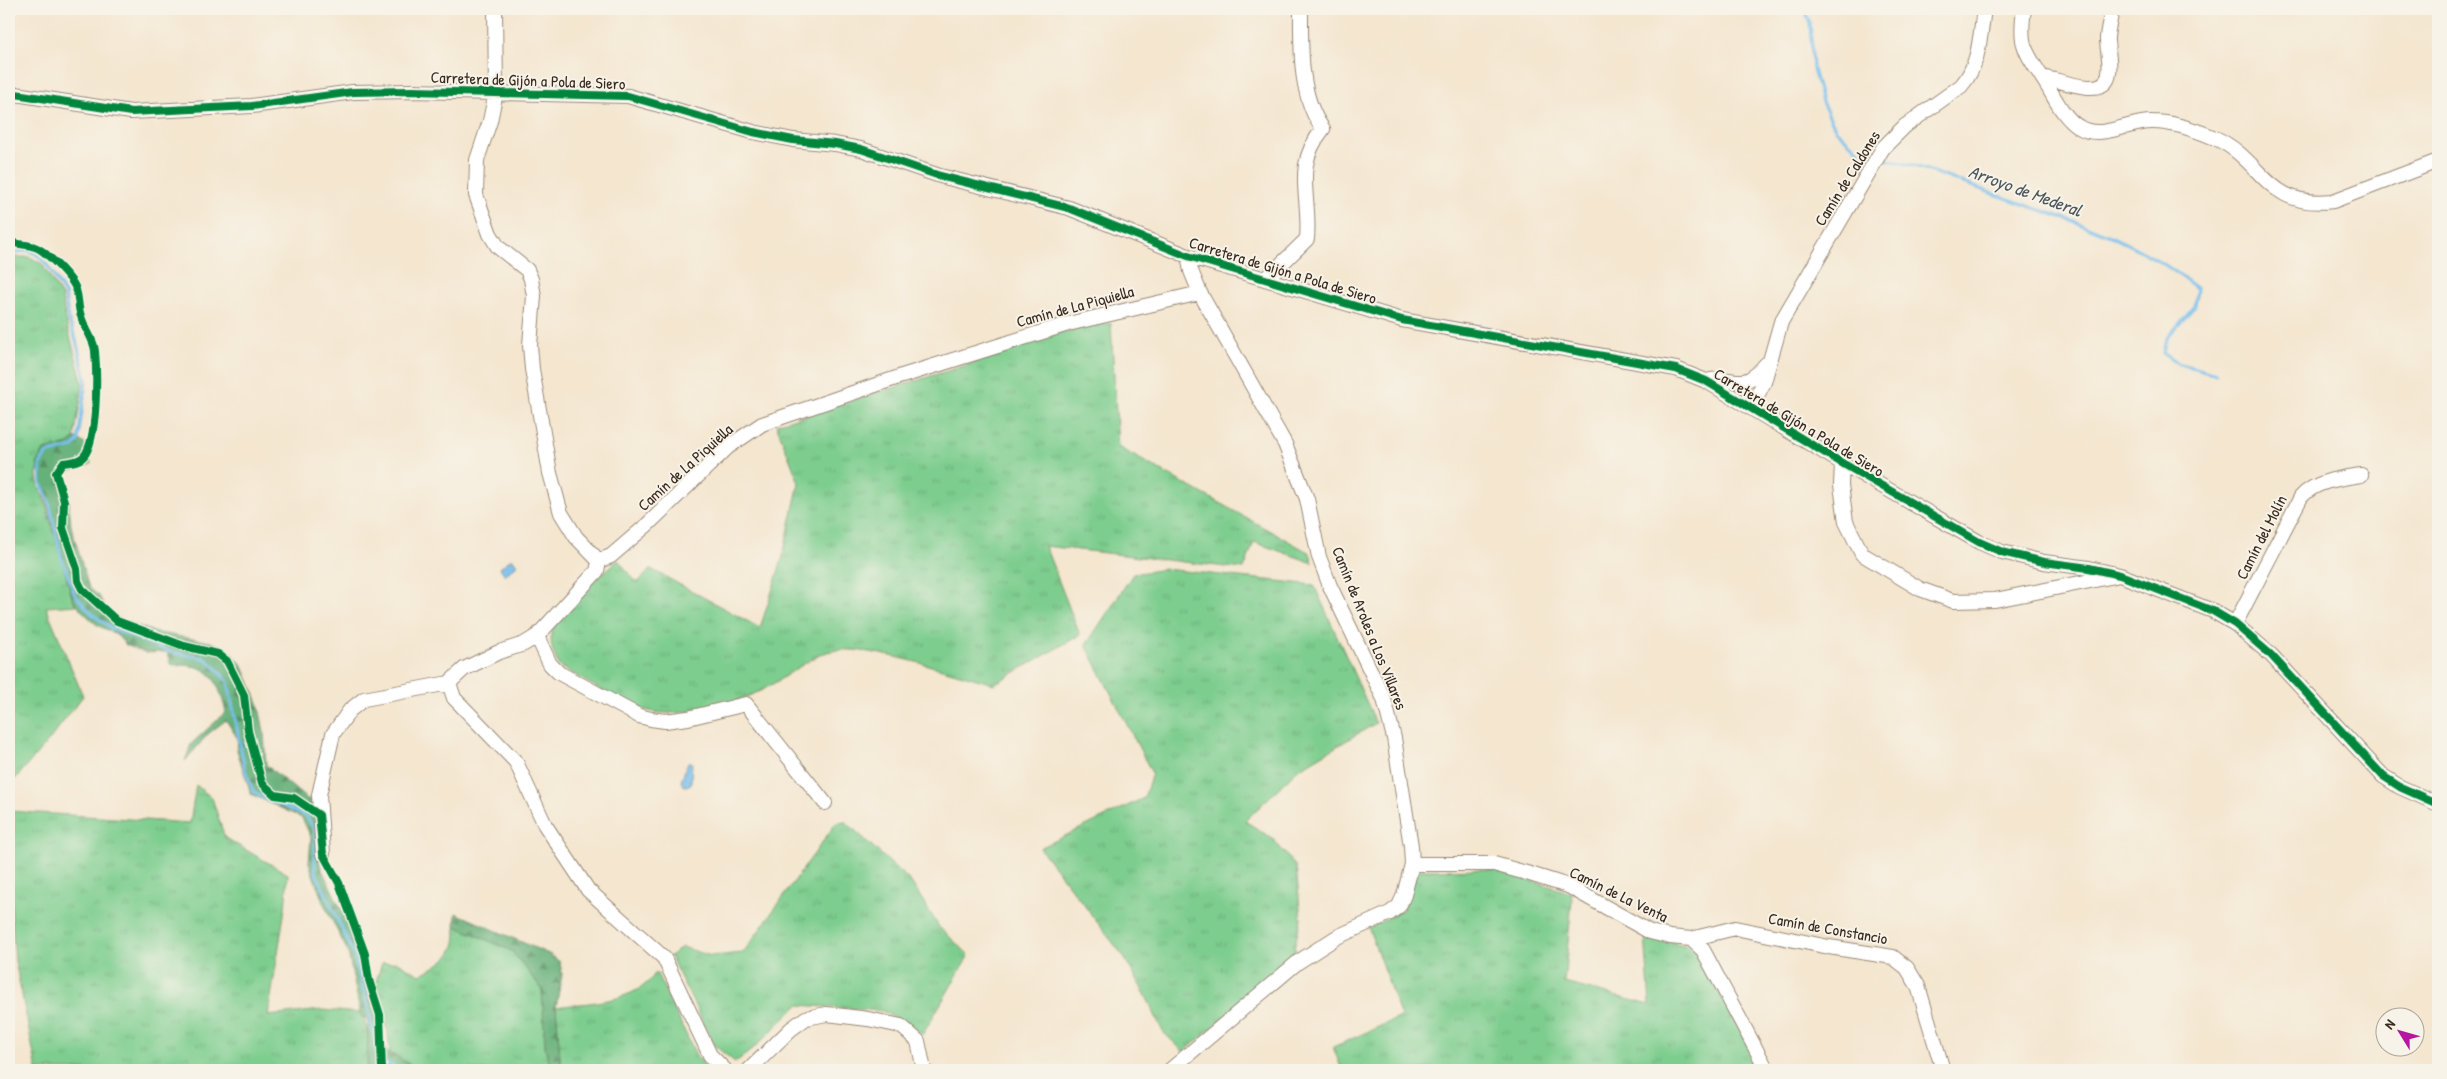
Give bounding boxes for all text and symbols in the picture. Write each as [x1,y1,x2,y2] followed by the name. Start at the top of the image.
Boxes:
[430,66,626,94] street label: Carretera de Gijón a Pola de Siero
[1809,126,1885,230] street label: Camín de Caldones
[1965,159,2086,223] water label: Arroyo de Mederal
[1187,231,1380,309] street label: Carretera de Gijón a Pola de Siero
[1014,280,1136,332] street label: Camín de La Piquiella
[1710,362,1889,482] street label: Carretera de Gijón a Pola de Siero
[633,418,737,516] street label: Camín de La Piquiella
[2230,491,2292,583] street label: Camín del Molín
[1327,543,1413,713] street label: Camín de Aroles a Los Villares
[1566,861,1672,927] street label: Camín de La Venta
[1767,907,1890,949] street label: Camín de Constancio
[2374,1006,2424,1056] north arrow
[2379,1015,2399,1033] text: N

